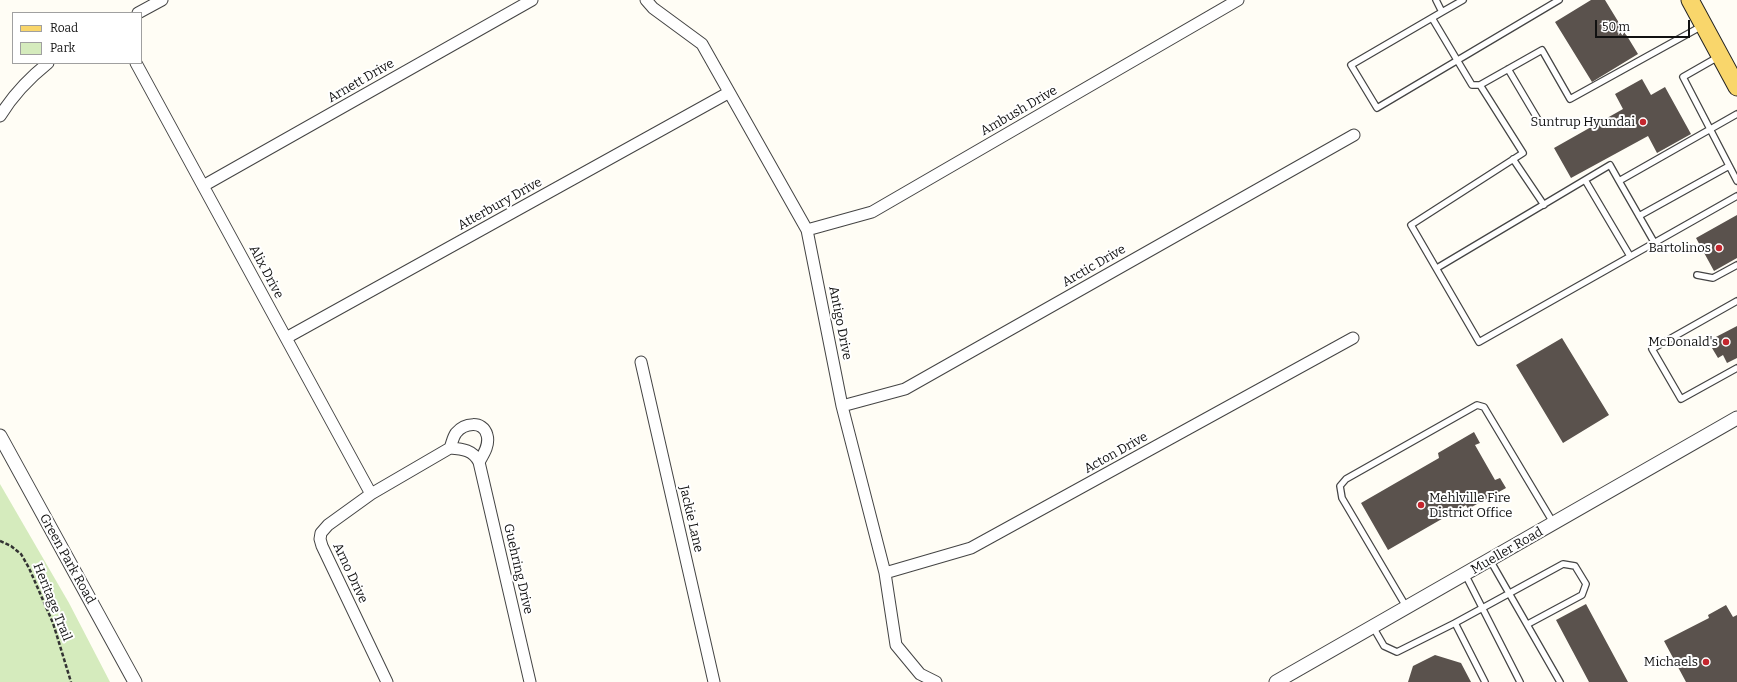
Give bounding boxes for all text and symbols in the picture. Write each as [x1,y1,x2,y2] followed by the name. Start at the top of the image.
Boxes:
[12,12,142,64] legend
[1597,12,1692,38] scale bar
[1602,20,1630,34] text: 50 m
[50,21,78,35] text: Road
[50,41,75,55] text: Park
[325,56,397,106] street label: Arnett Drive
[978,83,1060,139] street label: Ambush Drive
[1531,114,1635,130] place label: Suntrup Hyundai
[1638,117,1648,127] marker: Suntrup Hyundai
[455,174,545,234] street label: Atterbury Drive
[1649,240,1711,256] place label: Bartolinos
[1059,242,1129,290] street label: Arctic Drive
[245,243,287,301] street label: Alix Drive
[1714,243,1724,253] marker: Bartolinos
[825,285,855,361] street label: Antigo Drive
[1648,334,1718,350] place label: McDonald's
[1721,337,1731,347] marker: McDonald's
[1081,429,1151,477] street label: Acton Drive
[676,484,706,554] street label: Jackie Lane
[1429,490,1512,521] place label: Mehlville Fire District Office
[1416,500,1426,510] marker: Mehlville Fire District Office
[36,511,98,607] street label: Green Park Road
[500,522,536,616] street label: Guehring Drive
[1468,524,1546,578] street label: Mueller Road
[329,540,371,606] street label: Arno Drive
[29,561,75,643] street label: Heritage Trail
[1644,654,1698,670] place label: Michaels
[1701,657,1711,667] marker: Michaels

